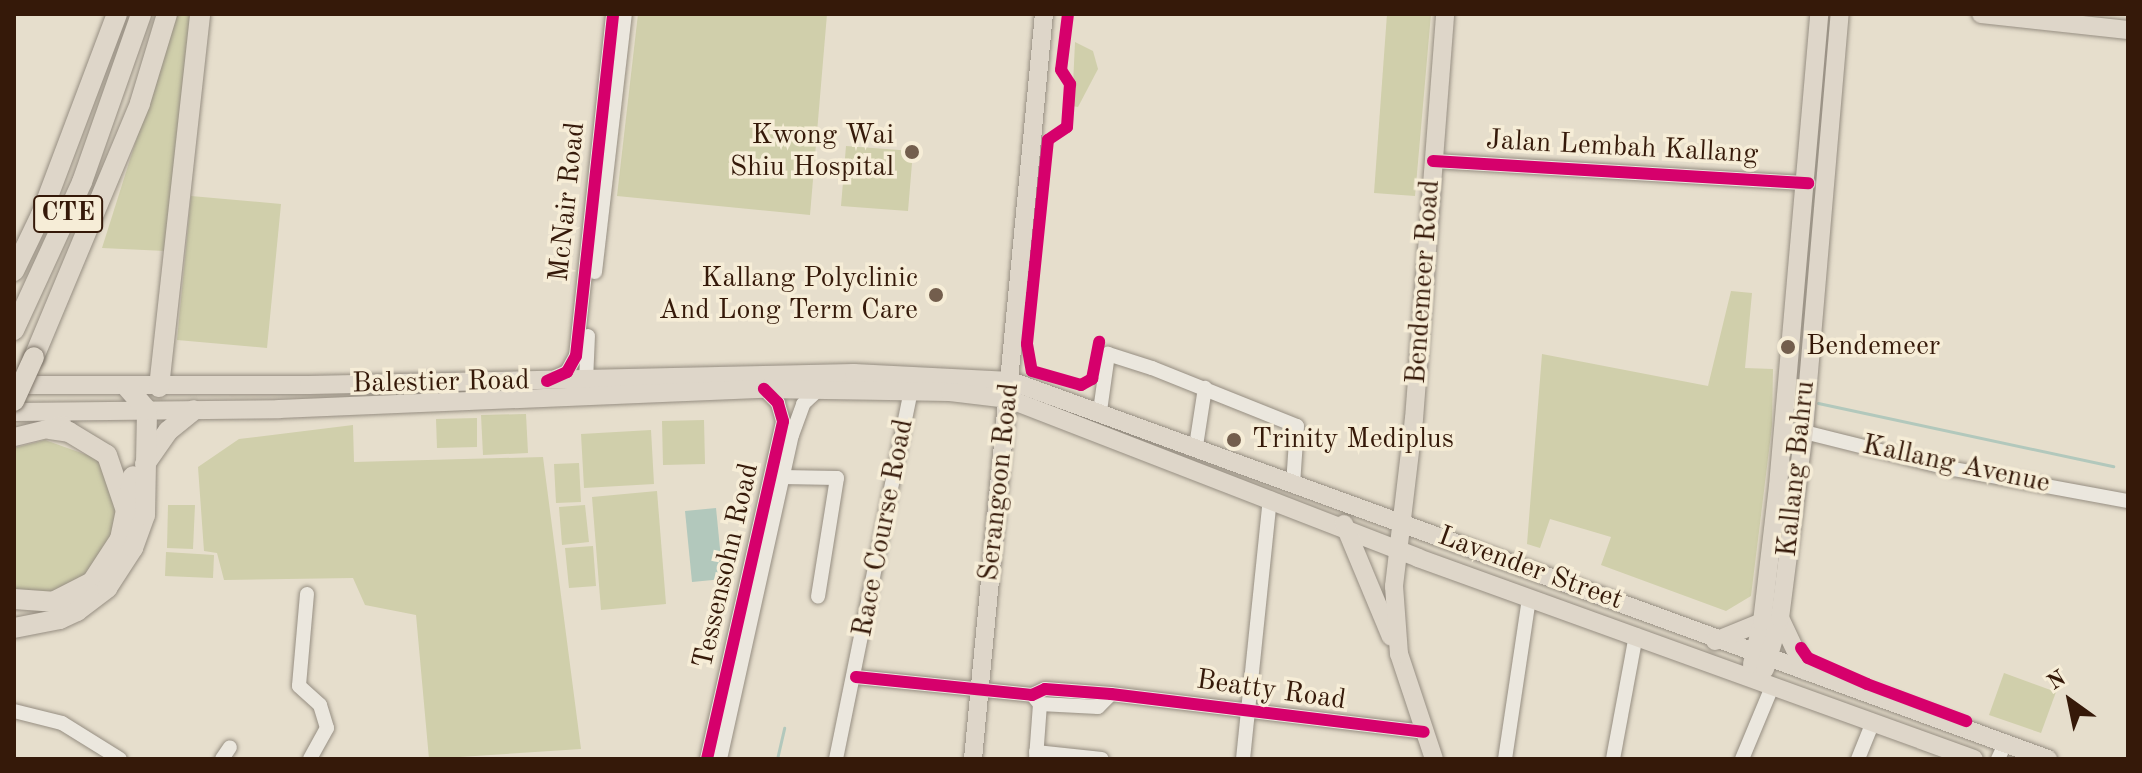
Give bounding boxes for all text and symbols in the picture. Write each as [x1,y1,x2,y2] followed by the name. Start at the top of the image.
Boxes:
[730,119,894,185] place label: Kwong Wai Shiu Hospital
[543,121,593,283] street label: McNair Road
[1485,124,1759,172] street label: Jalan Lembah Kallang
[901,141,923,163] marker: Kwong Wai Shiu Hospital
[1400,179,1448,385] street label: Bendemeer Road
[32,192,104,236] road number: CTE
[659,262,918,328] place label: Kallang Polyclinic And Long Term Care
[925,284,947,306] marker: Kallang Polyclinic And Long Term Care
[1806,330,1940,364] place label: Bendemeer
[1777,336,1799,358] marker: Bendemeer
[352,365,530,401] street label: Balestier Road
[1771,379,1823,559] street label: Kallang Bahru
[973,381,1027,583] street label: Serangoon Road
[846,416,922,640] street label: Race Course Road
[1252,423,1454,457] place label: Trinity Mediplus
[1223,429,1245,451] marker: Trinity Mediplus
[1859,429,2053,501] street label: Kallang Avenue
[687,460,767,672] street label: Tessensohn Road
[1433,520,1627,618] street label: Lavender Street
[2030,661,2110,741] north arrow
[1194,664,1348,718] street label: Beatty Road
[2044,667,2070,695] text: N

